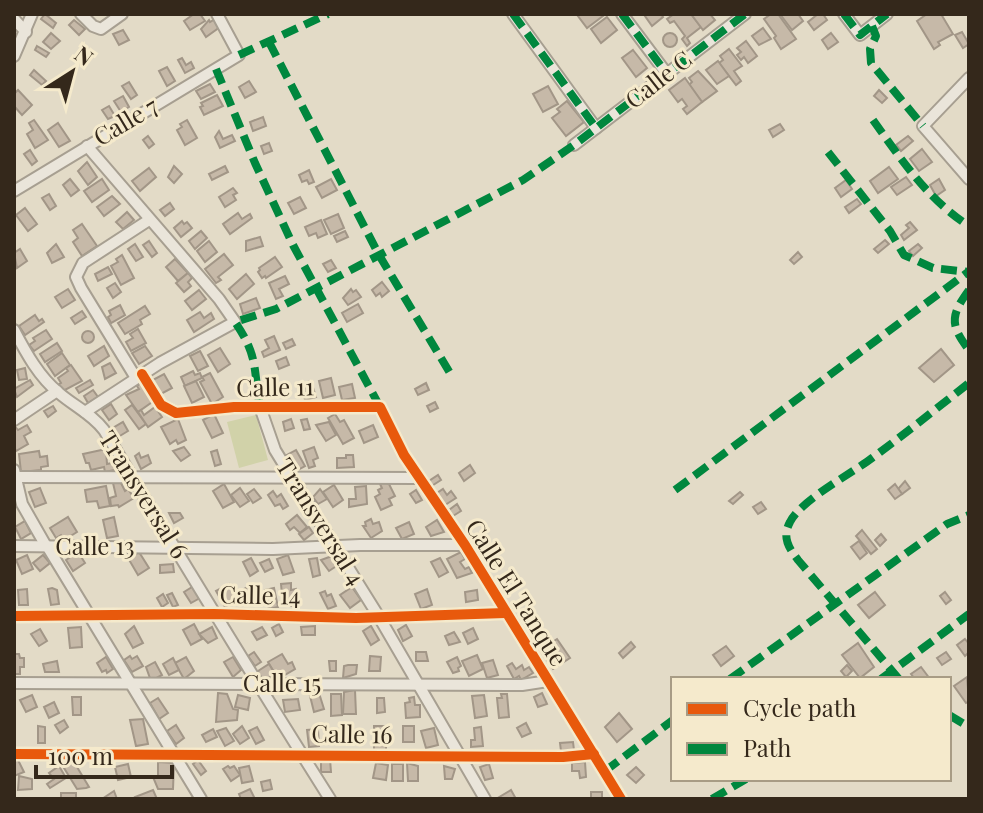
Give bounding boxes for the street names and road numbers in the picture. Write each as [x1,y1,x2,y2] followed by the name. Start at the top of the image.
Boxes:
[618,42,698,115] street label: Calle C
[87,88,163,152] street label: Calle 7
[236,369,314,403] street label: Calle 11
[93,424,197,564] street label: Transversal 6
[270,451,373,590] street label: Transversal 4
[460,512,576,671] street label: Calle El Tanque
[55,529,135,561] street label: Calle 13
[219,577,301,611] street label: Calle 14
[243,666,321,698] street label: Calle 15
[311,716,393,750] street label: Calle 16

